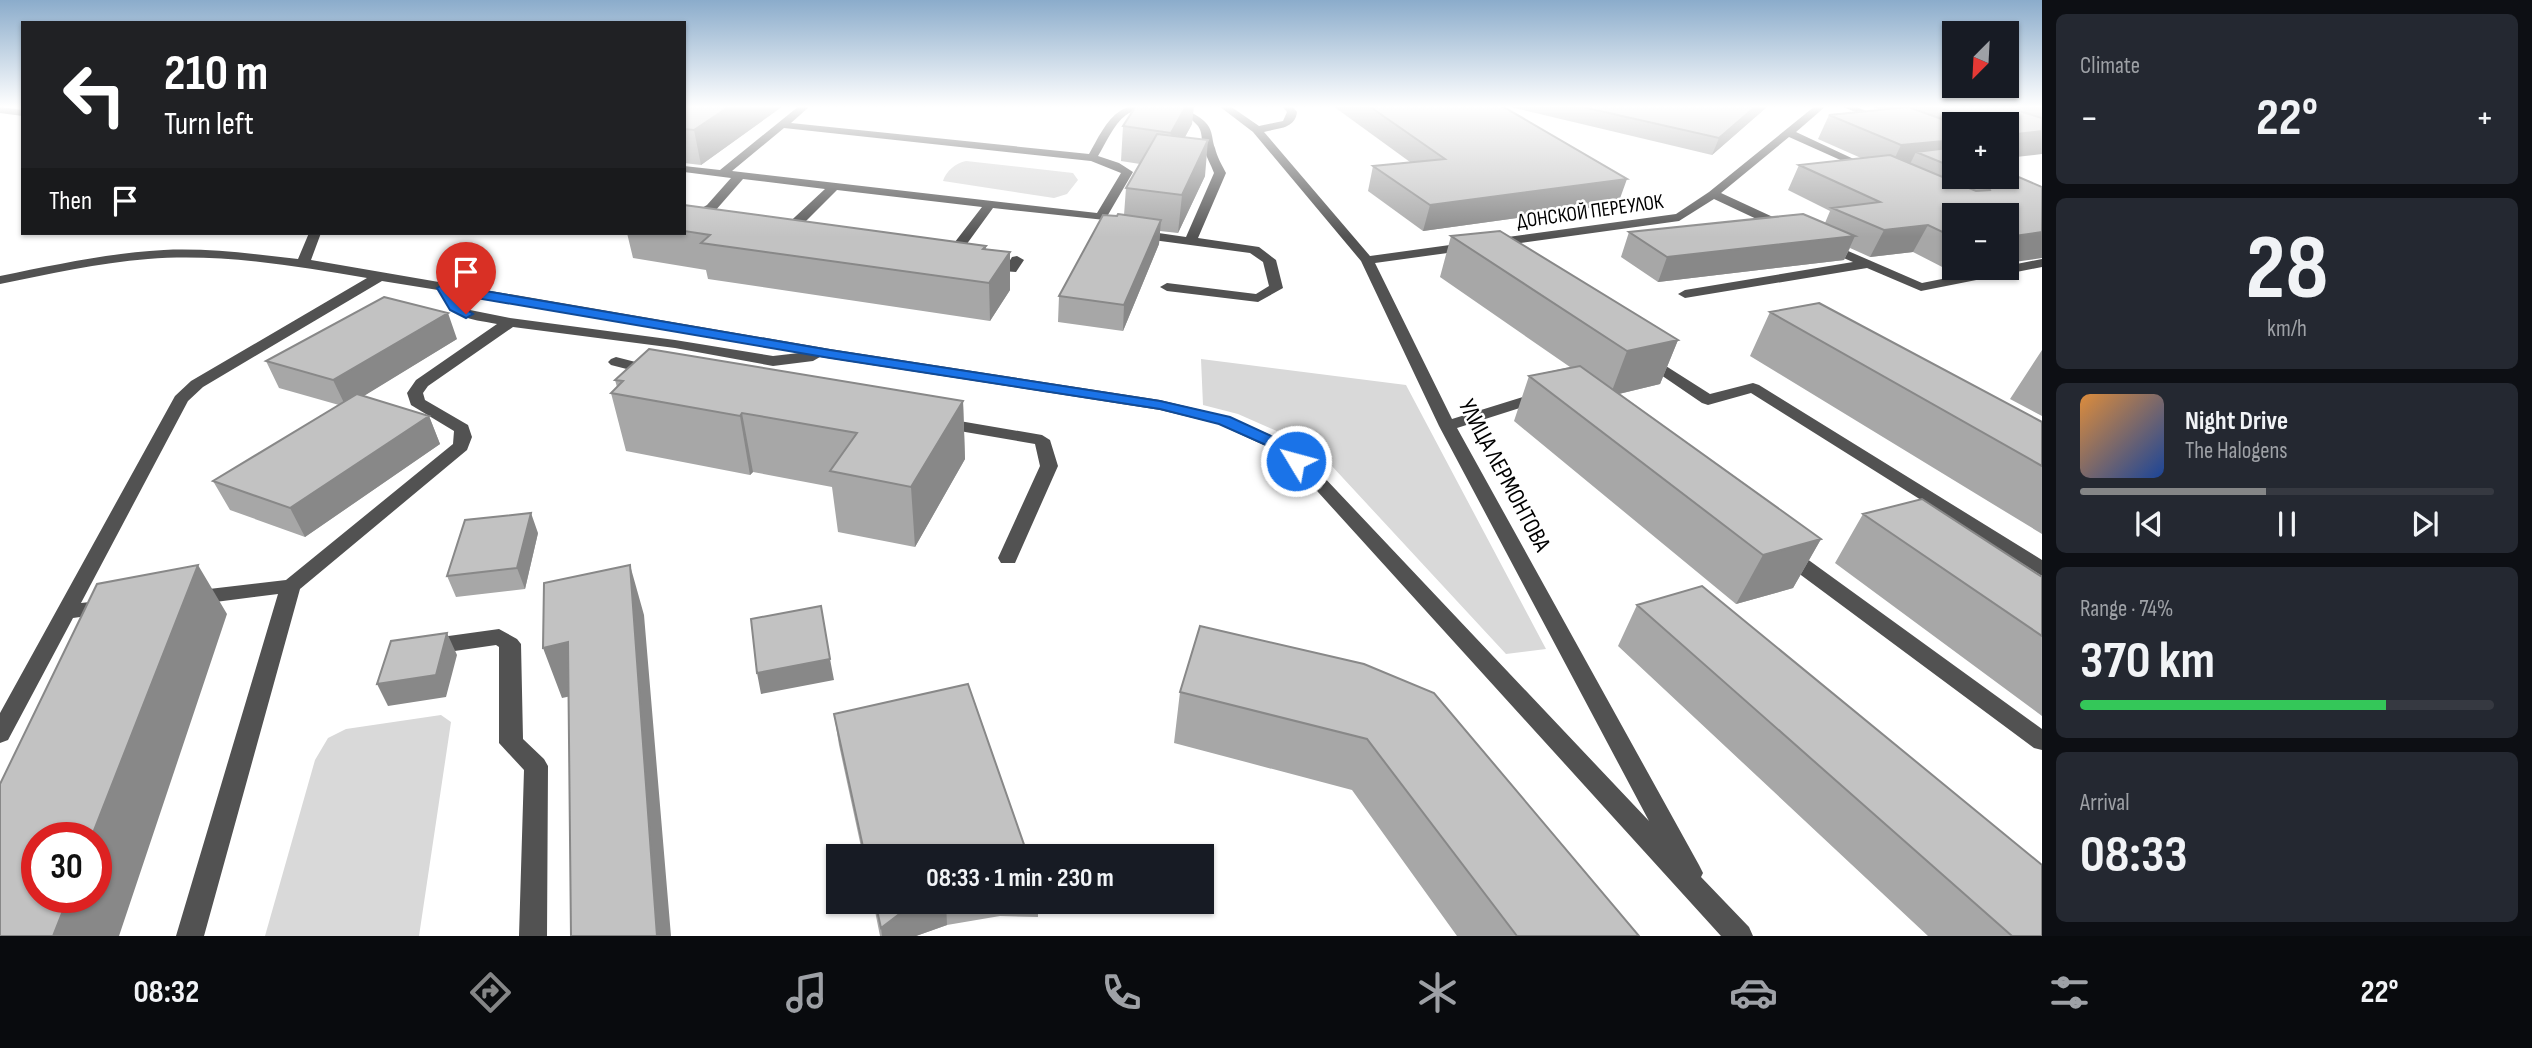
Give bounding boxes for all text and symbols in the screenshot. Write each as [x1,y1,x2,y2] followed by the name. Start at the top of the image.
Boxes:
[1942,21,2020,98] north arrow
[1942,21,2019,280] map controls
[164,45,268,104] text: 210 m
[49,49,140,140] icon: left
[2080,52,2140,80] text: Climate
[2256,87,2318,150] text: 22°
[2080,96,2099,141] text: −
[2475,96,2494,141] text: +
[164,105,254,144] text: Turn left
[1942,112,2019,189] button: +
[106,182,144,220] icon: arrive
[49,186,92,217] text: Then
[1515,189,1666,234] street label: ДОНСКОЙ ПЕРЕУЛОК
[1942,203,2019,280] button: −
[2246,215,2328,324] text: 28
[436,242,496,314] pin
[447,253,485,291] icon: arrive
[2267,315,2307,343] text: km/h
[1452,394,1557,557] street label: УЛИЦА ЛЕРМОНТОВА
[2185,406,2288,437] text: Night Drive
[1259,424,1333,498] position arrow
[2185,437,2288,465] text: The Halogens
[2130,505,2168,543] icon: previous
[2268,505,2306,543] icon: pause
[2406,505,2444,543] icon: next
[2080,595,2174,623] text: Range · 74%
[2080,630,2215,693] text: 370 km
[2080,789,2129,817] text: Arrival
[21,822,112,913] speed limit sign: 30
[2080,824,2188,887] text: 08:33
[926,863,1114,894] text: 08:33 · 1 min · 230 m
[466,968,515,1017] icon: directions
[782,968,831,1017] icon: music
[1097,968,1146,1017] icon: phone
[1413,968,1462,1017] icon: climate
[1729,968,1778,1017] icon: car
[2045,968,2094,1017] icon: filters
[133,973,199,1012] text: 08:32
[2360,973,2399,1012] text: 22°

